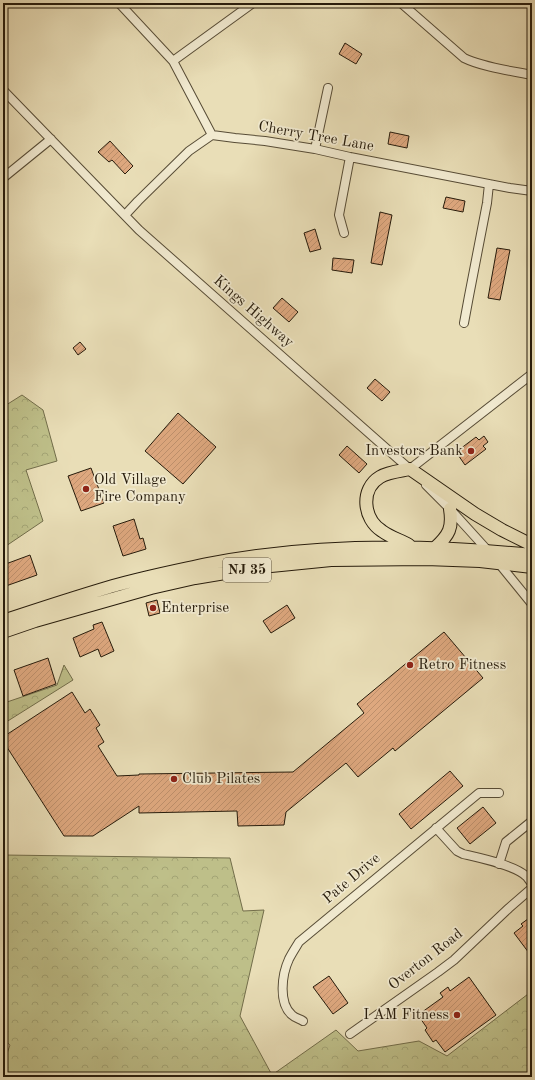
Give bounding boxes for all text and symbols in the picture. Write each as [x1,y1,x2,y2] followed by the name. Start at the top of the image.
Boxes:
[257,119,375,155] street label: Cherry Tree Lane
[210,273,296,351] street label: Kings Highway
[365,444,463,459] place label: Investors Bank
[466,446,476,456] marker: Investors Bank
[94,473,186,505] place label: Old Village Fire Company
[81,484,91,494] marker: Old Village Fire Company
[223,558,271,582] road number: NJ 35
[161,601,229,616] place label: Enterprise
[148,603,158,613] marker: Enterprise
[418,658,506,673] place label: Retro Fitness
[405,660,415,670] marker: Retro Fitness
[182,772,260,787] place label: Club Pilates
[169,774,179,784] marker: Club Pilates
[321,851,383,907] street label: Pate Drive
[386,927,466,993] street label: Overton Road
[363,1008,449,1023] place label: I AM Fitness
[452,1010,462,1020] marker: I AM Fitness

